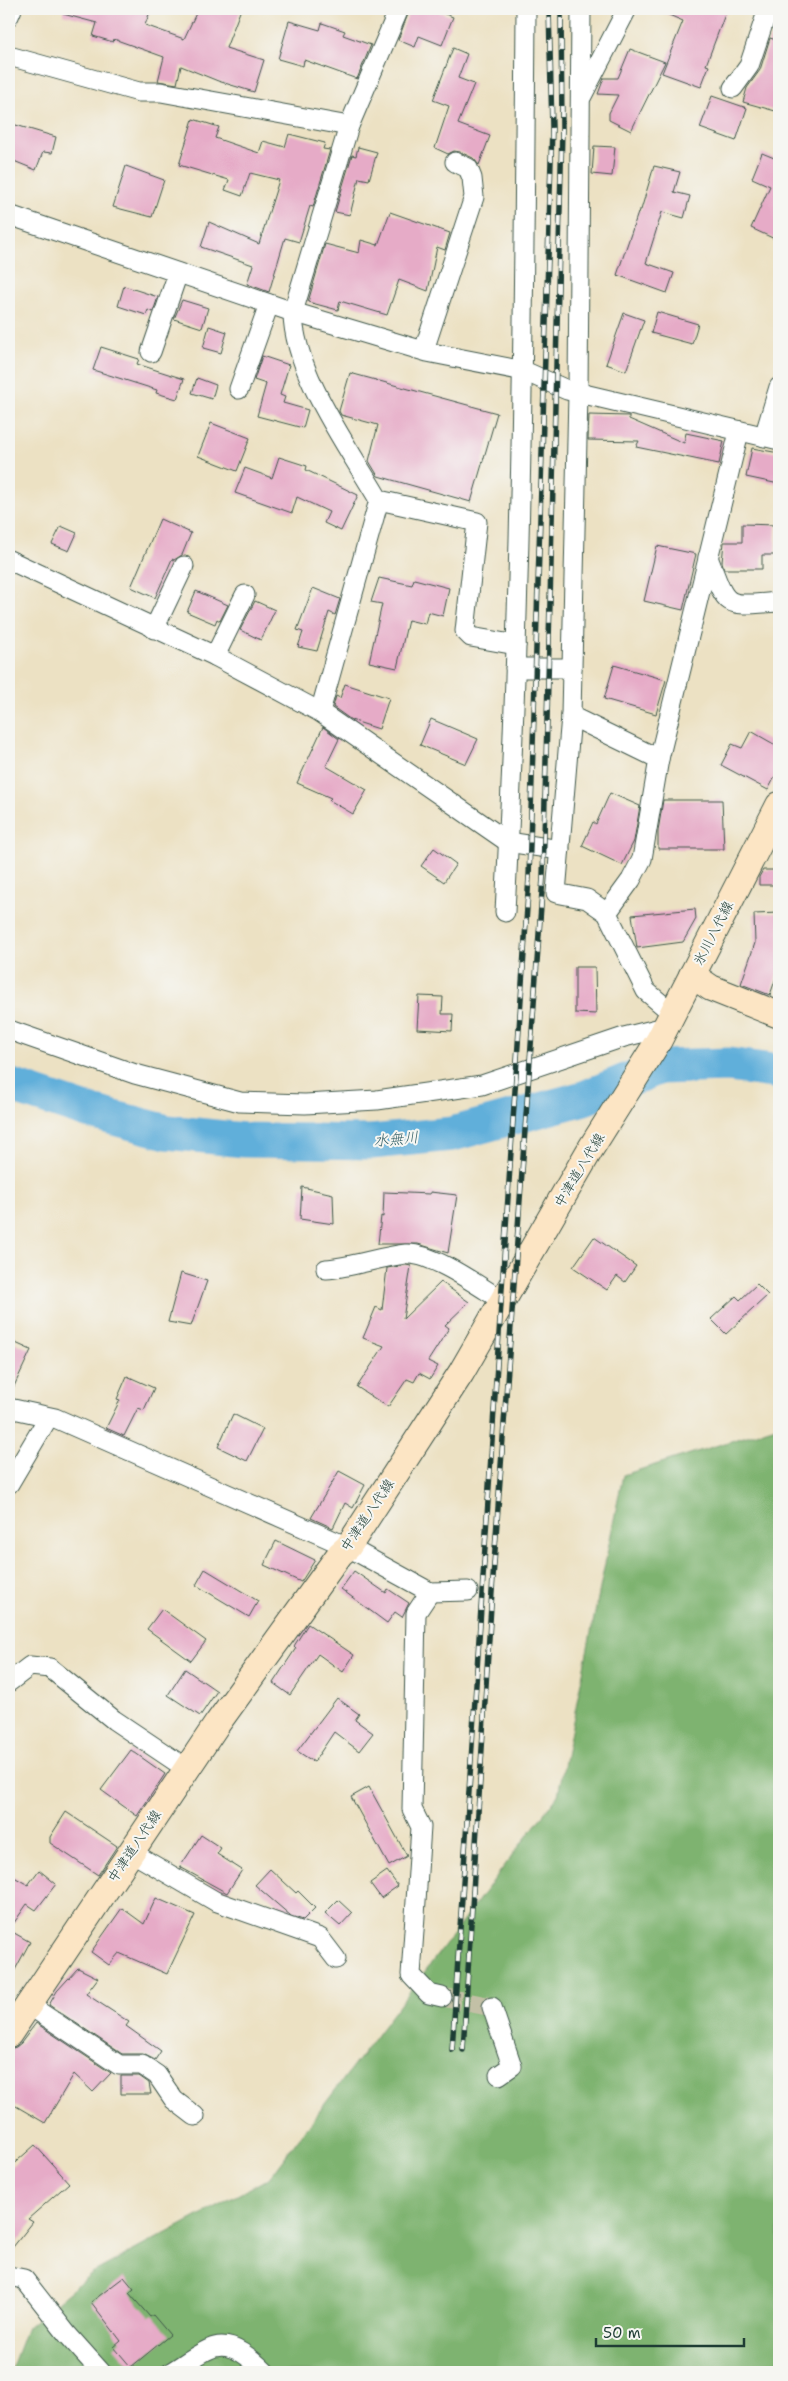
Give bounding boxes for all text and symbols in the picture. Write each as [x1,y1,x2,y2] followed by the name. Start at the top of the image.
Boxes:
[689,898,737,968] street label: 氷川八代線
[373,1127,419,1151] water label: 水無川
[550,1129,608,1211] street label: 中津道八代線
[336,1475,398,1555] street label: 中津道八代線
[103,1806,165,1886] street label: 中津道八代線
[596,2316,743,2348] scale bar
[603,2323,641,2343] text: 50 m

